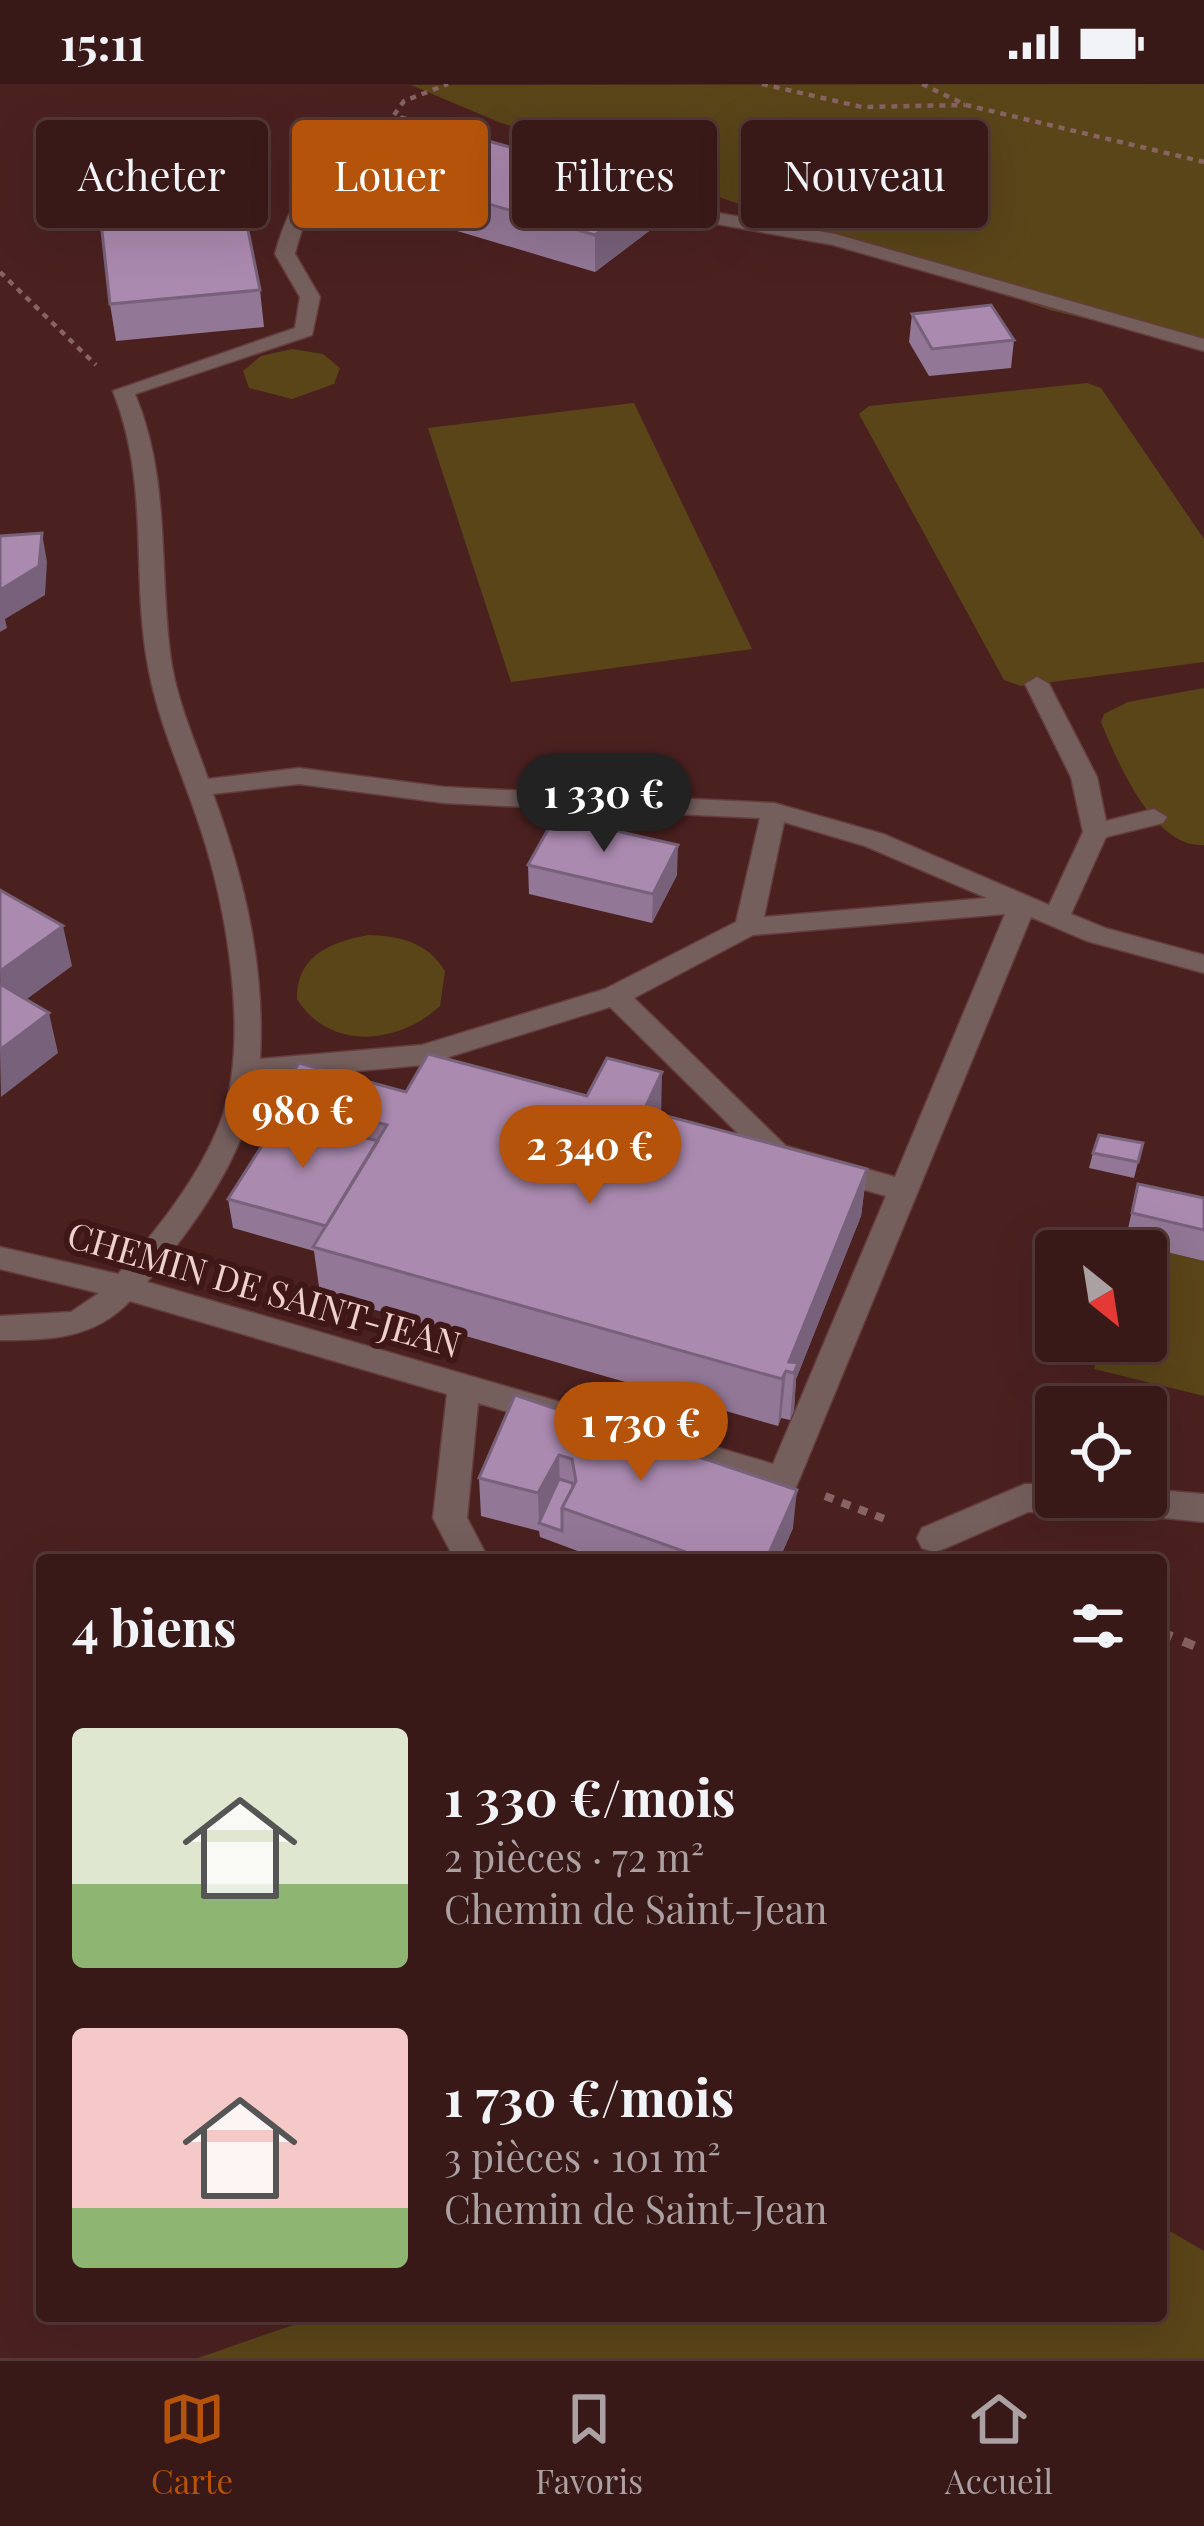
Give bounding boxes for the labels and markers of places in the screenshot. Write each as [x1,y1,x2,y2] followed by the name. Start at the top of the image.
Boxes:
[493,753,715,855] pin: 1 330 €
[219,1069,387,1171] pin: 980 €
[479,1105,701,1207] pin: 2 340 €
[530,1382,752,1484] pin: 1 730 €

